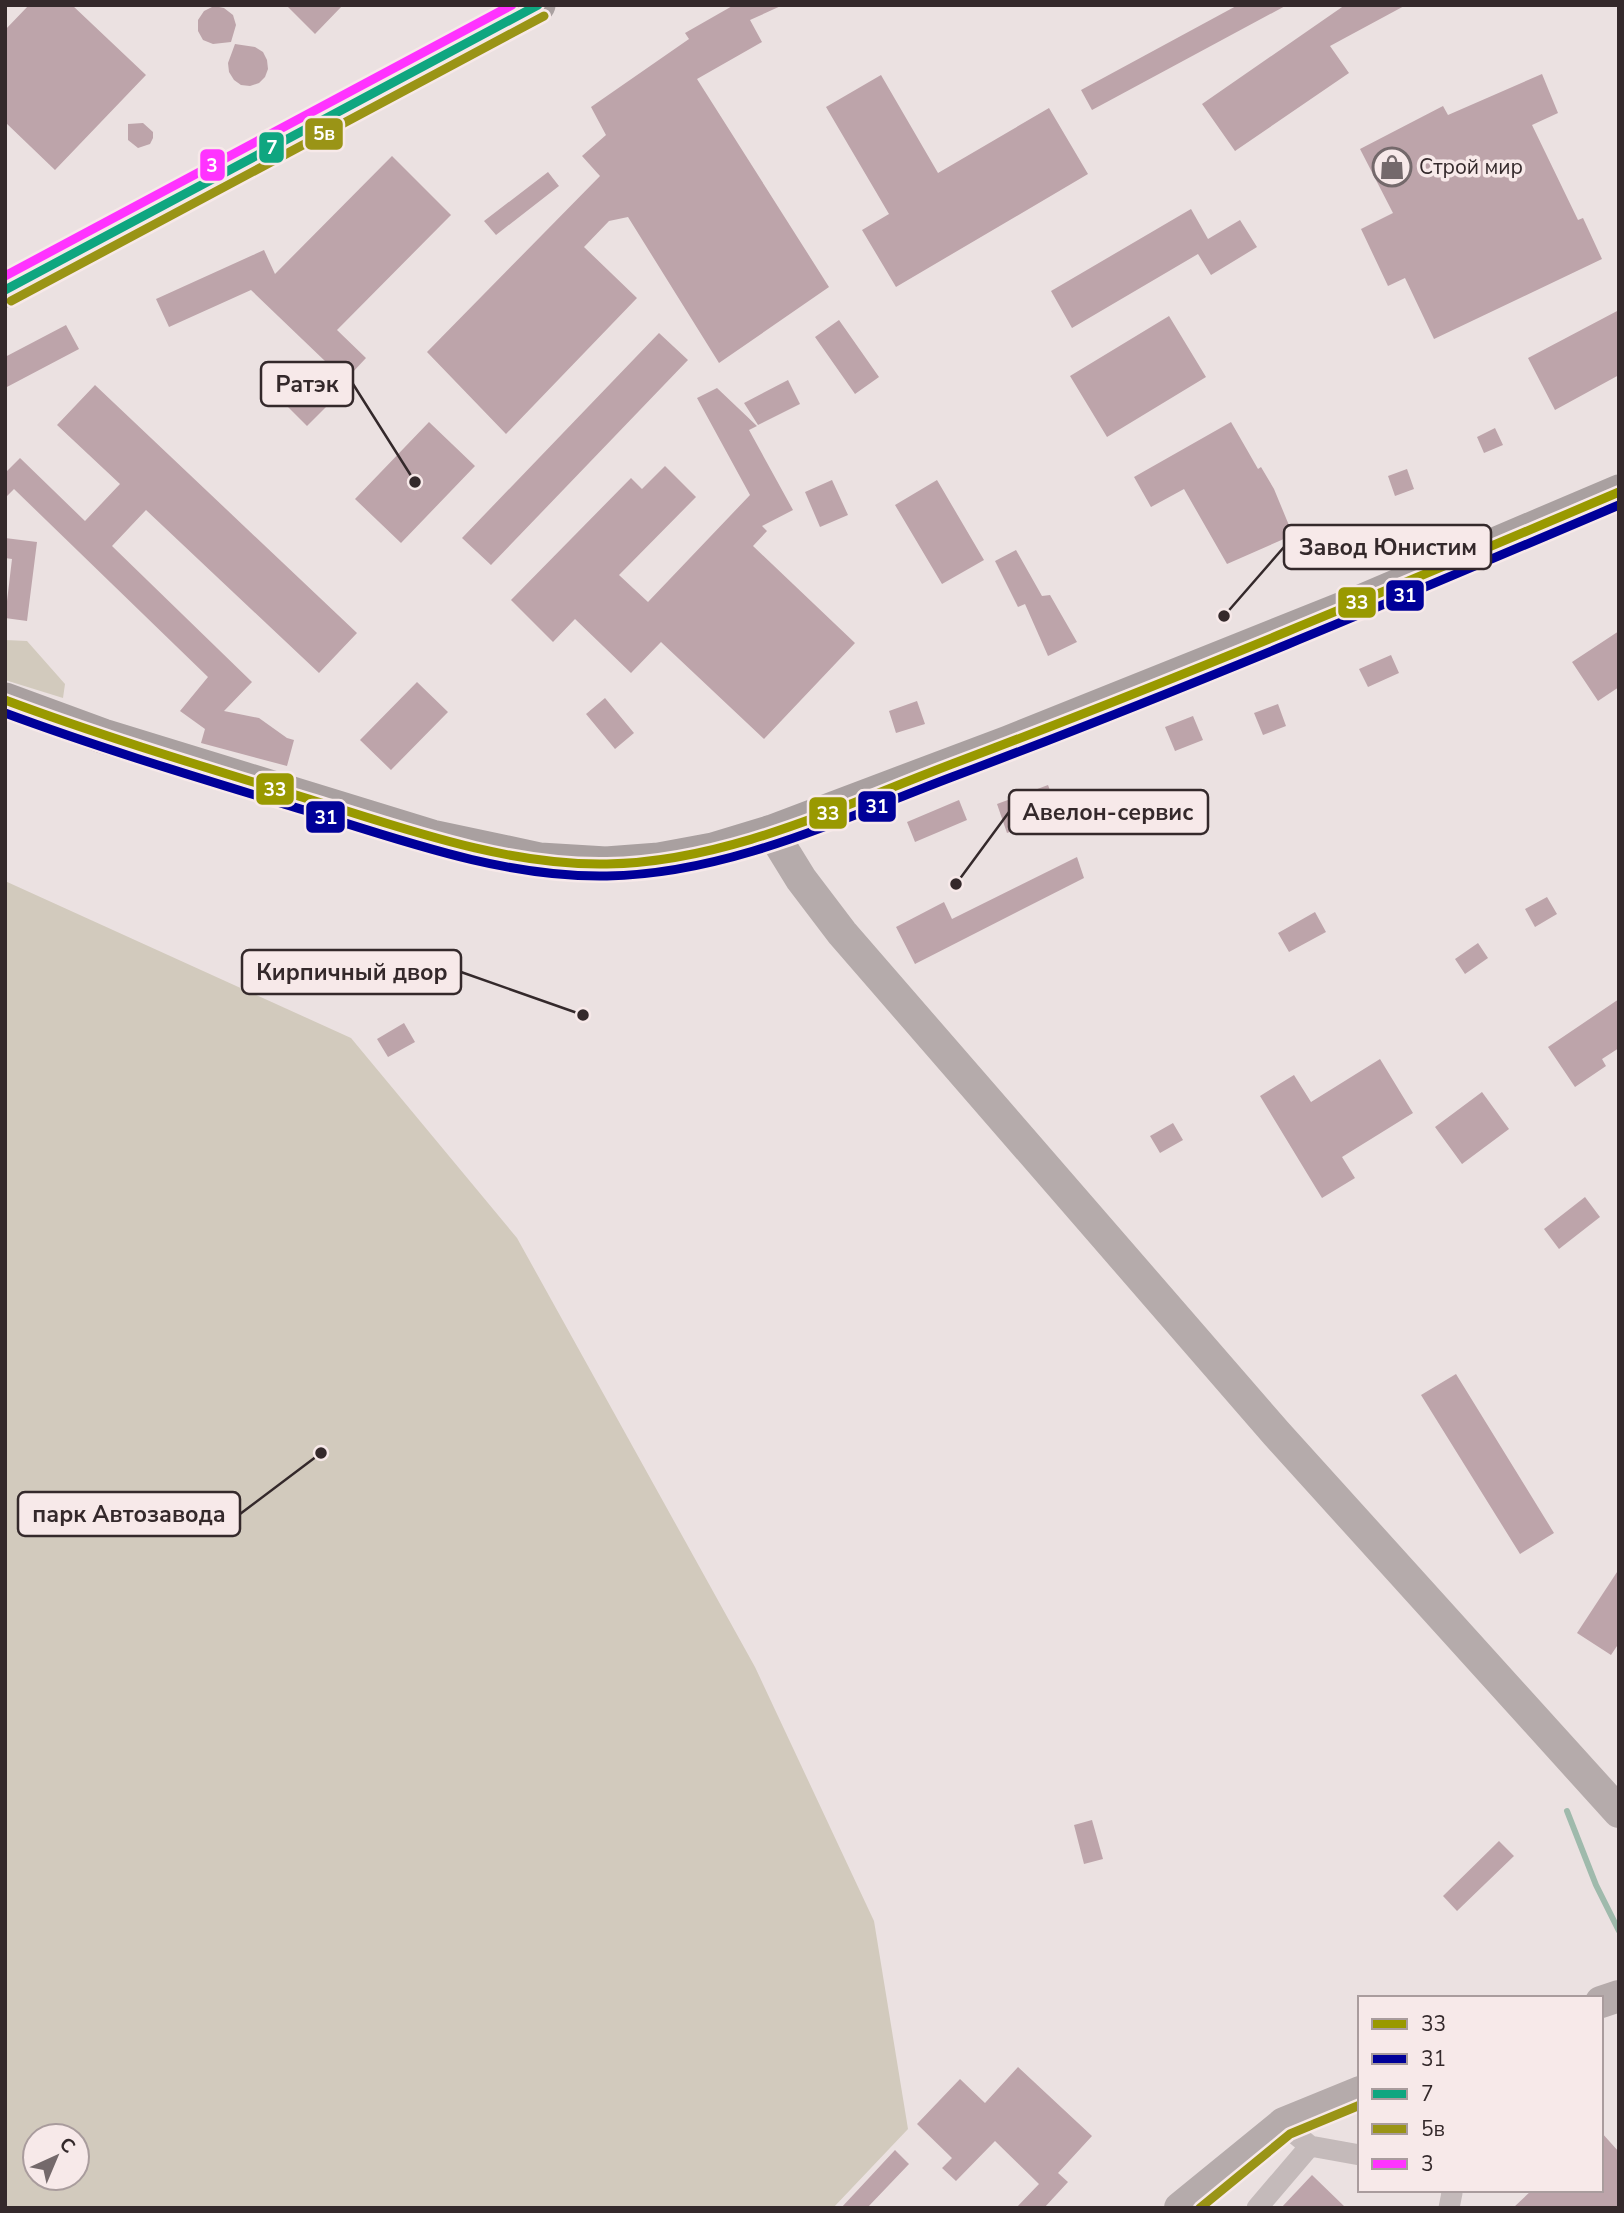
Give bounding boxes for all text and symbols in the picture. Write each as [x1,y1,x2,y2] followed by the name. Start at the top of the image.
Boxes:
[304,117,344,151] line badge: 5в
[313,121,335,147] text: 5в
[258,131,285,164] line badge: 7
[266,135,278,161] text: 7
[1371,146,1413,188] shop icon: Строй мир
[199,148,226,182] line badge: 3
[206,153,218,179] text: 3
[1419,153,1523,181] place label: Строй мир
[261,362,353,406] callout: Ратэк
[275,369,339,400] text: Ратэк
[1284,525,1491,569] callout: Завод Юнистим
[1299,532,1477,563] text: Завод Юнистим
[1385,579,1425,612] line badge: 31
[1394,583,1416,609] text: 31
[1337,586,1377,619] line badge: 33
[1346,590,1368,616] text: 33
[255,772,295,806] line badge: 33
[264,777,286,803] text: 33
[857,790,897,823] line badge: 31
[1009,790,1208,834] callout: Авелон-сервис
[866,794,888,820] text: 31
[808,796,848,830] line badge: 33
[1023,797,1193,828] text: Авелон-сервис
[305,800,346,834] line badge: 31
[817,801,839,827] text: 33
[315,805,337,831] text: 31
[242,950,461,994] callout: Кирпичный двор
[256,957,448,988] text: Кирпичный двор
[18,1492,240,1536] callout: парк Автозавода
[32,1499,226,1530] text: парк Автозавода
[1358,1996,1603,2192] legend
[1421,2010,1446,2038] text: 33
[1421,2045,1446,2073] text: 31
[1421,2080,1434,2108] text: 7
[1421,2115,1445,2143] text: 5в
[21,2122,91,2192] north arrow
[53,2132,81,2159] text: С
[1421,2150,1434,2178] text: 3

